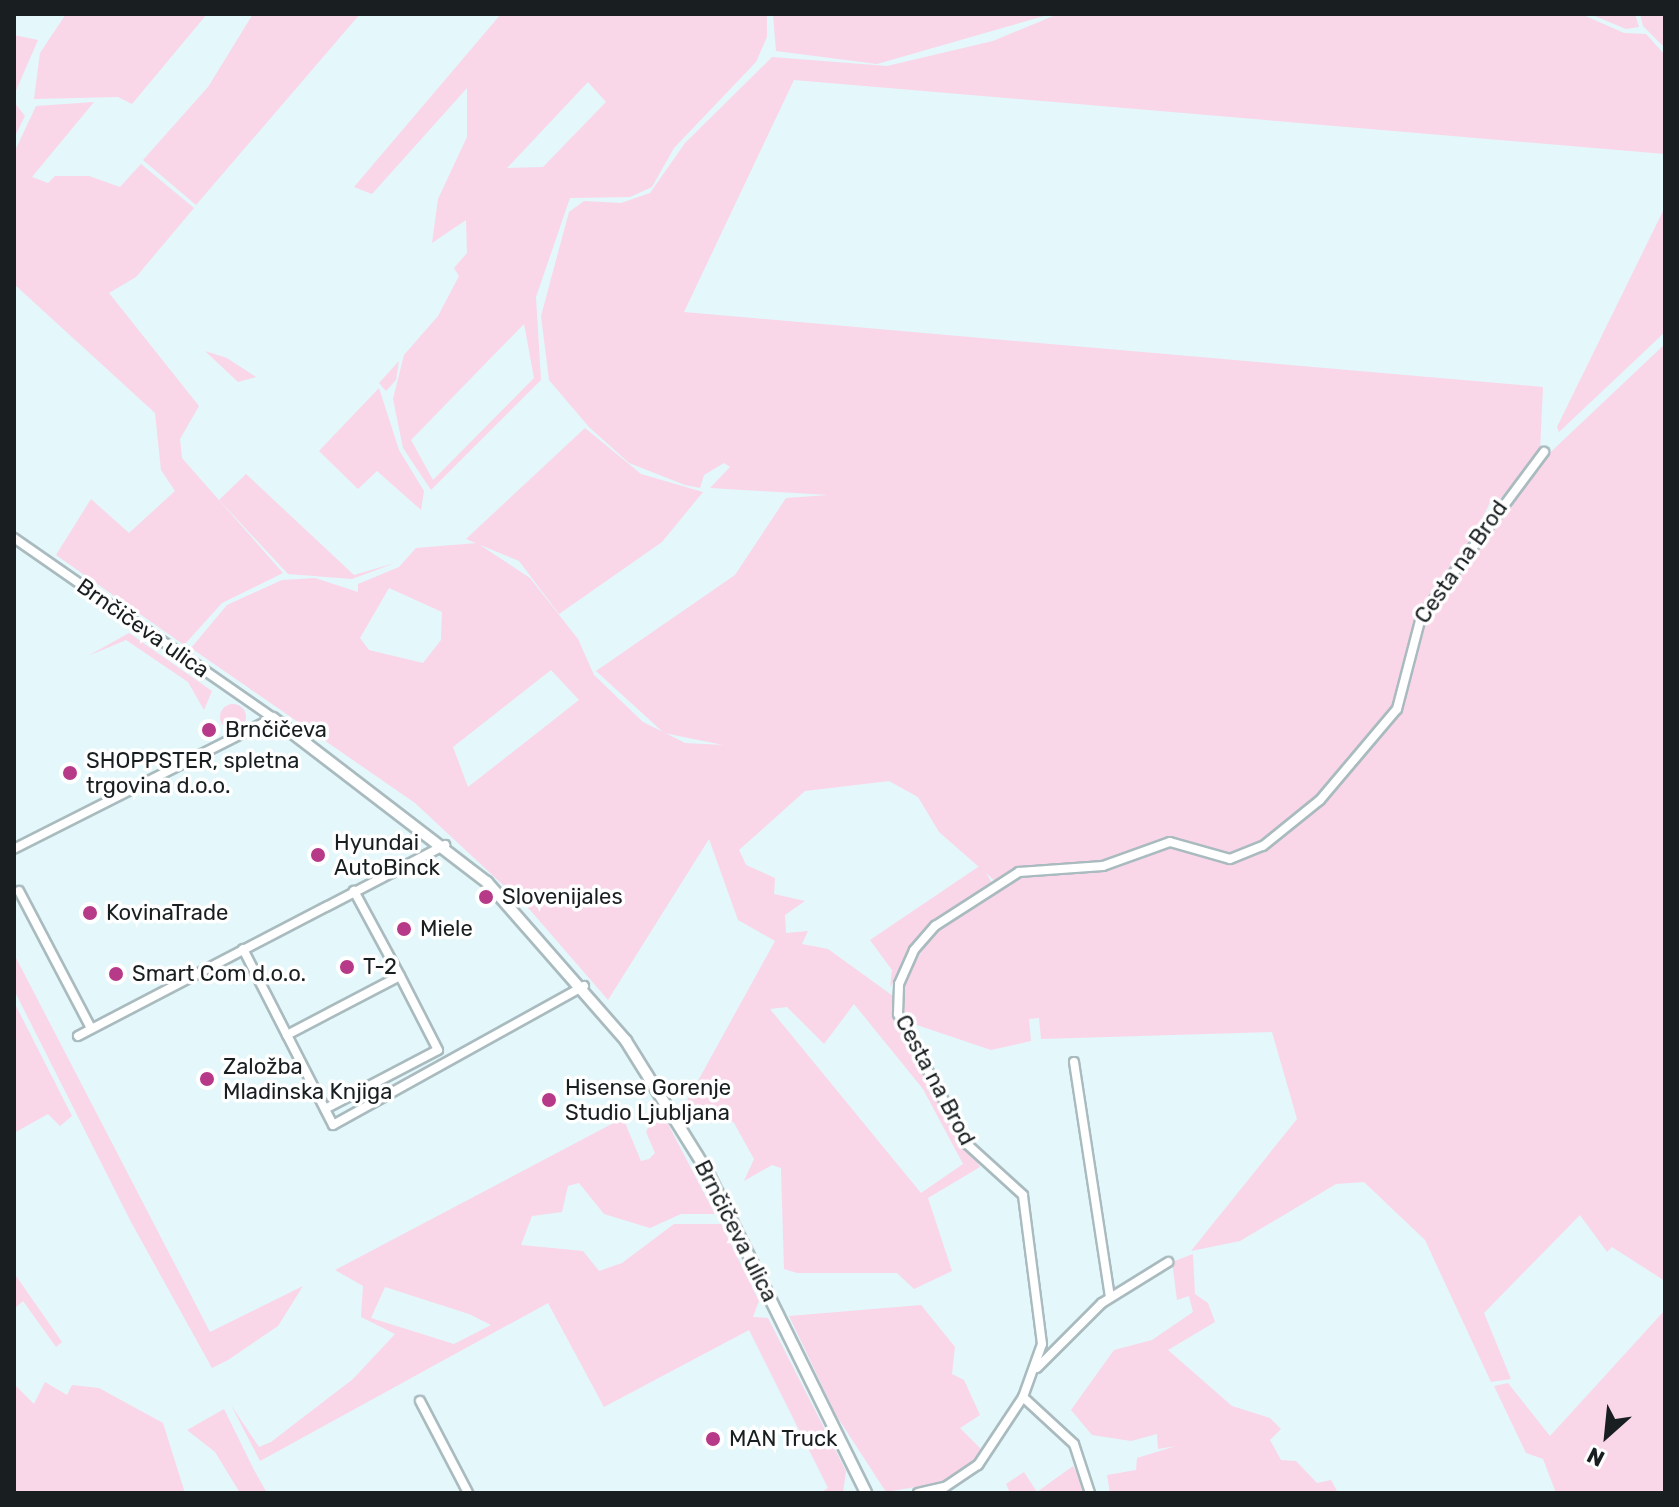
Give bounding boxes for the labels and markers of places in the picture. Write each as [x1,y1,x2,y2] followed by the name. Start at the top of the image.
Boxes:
[225,717,327,743] place label: Brnčičeva
[200,721,218,739] marker: Brnčičeva
[86,747,299,798] place label: SHOPPSTER, spletna trgovina d.o.o.
[61,764,79,782] marker: SHOPPSTER, spletna trgovina d.o.o.
[334,829,440,880] place label: Hyundai AutoBinck
[309,846,327,864] marker: Hyundai AutoBinck
[502,884,623,910] place label: Slovenijales
[477,888,495,906] marker: Slovenijales
[106,900,228,926] place label: KovinaTrade
[81,904,99,922] marker: KovinaTrade
[420,916,473,942] place label: Miele
[395,920,413,938] marker: Miele
[363,954,397,980] place label: T-2
[338,958,356,976] marker: T-2
[132,961,306,987] place label: Smart Com d.o.o.
[107,965,125,983] marker: Smart Com d.o.o.
[223,1053,392,1104] place label: Založba Mladinska Knjiga
[198,1070,216,1088] marker: Založba Mladinska Knjiga
[565,1074,731,1126] place label: Hisense Gorenje Studio Ljubljana
[540,1091,558,1109] marker: Hisense Gorenje Studio Ljubljana
[729,1426,838,1452] place label: MAN Truck
[704,1430,722,1448] marker: MAN Truck

